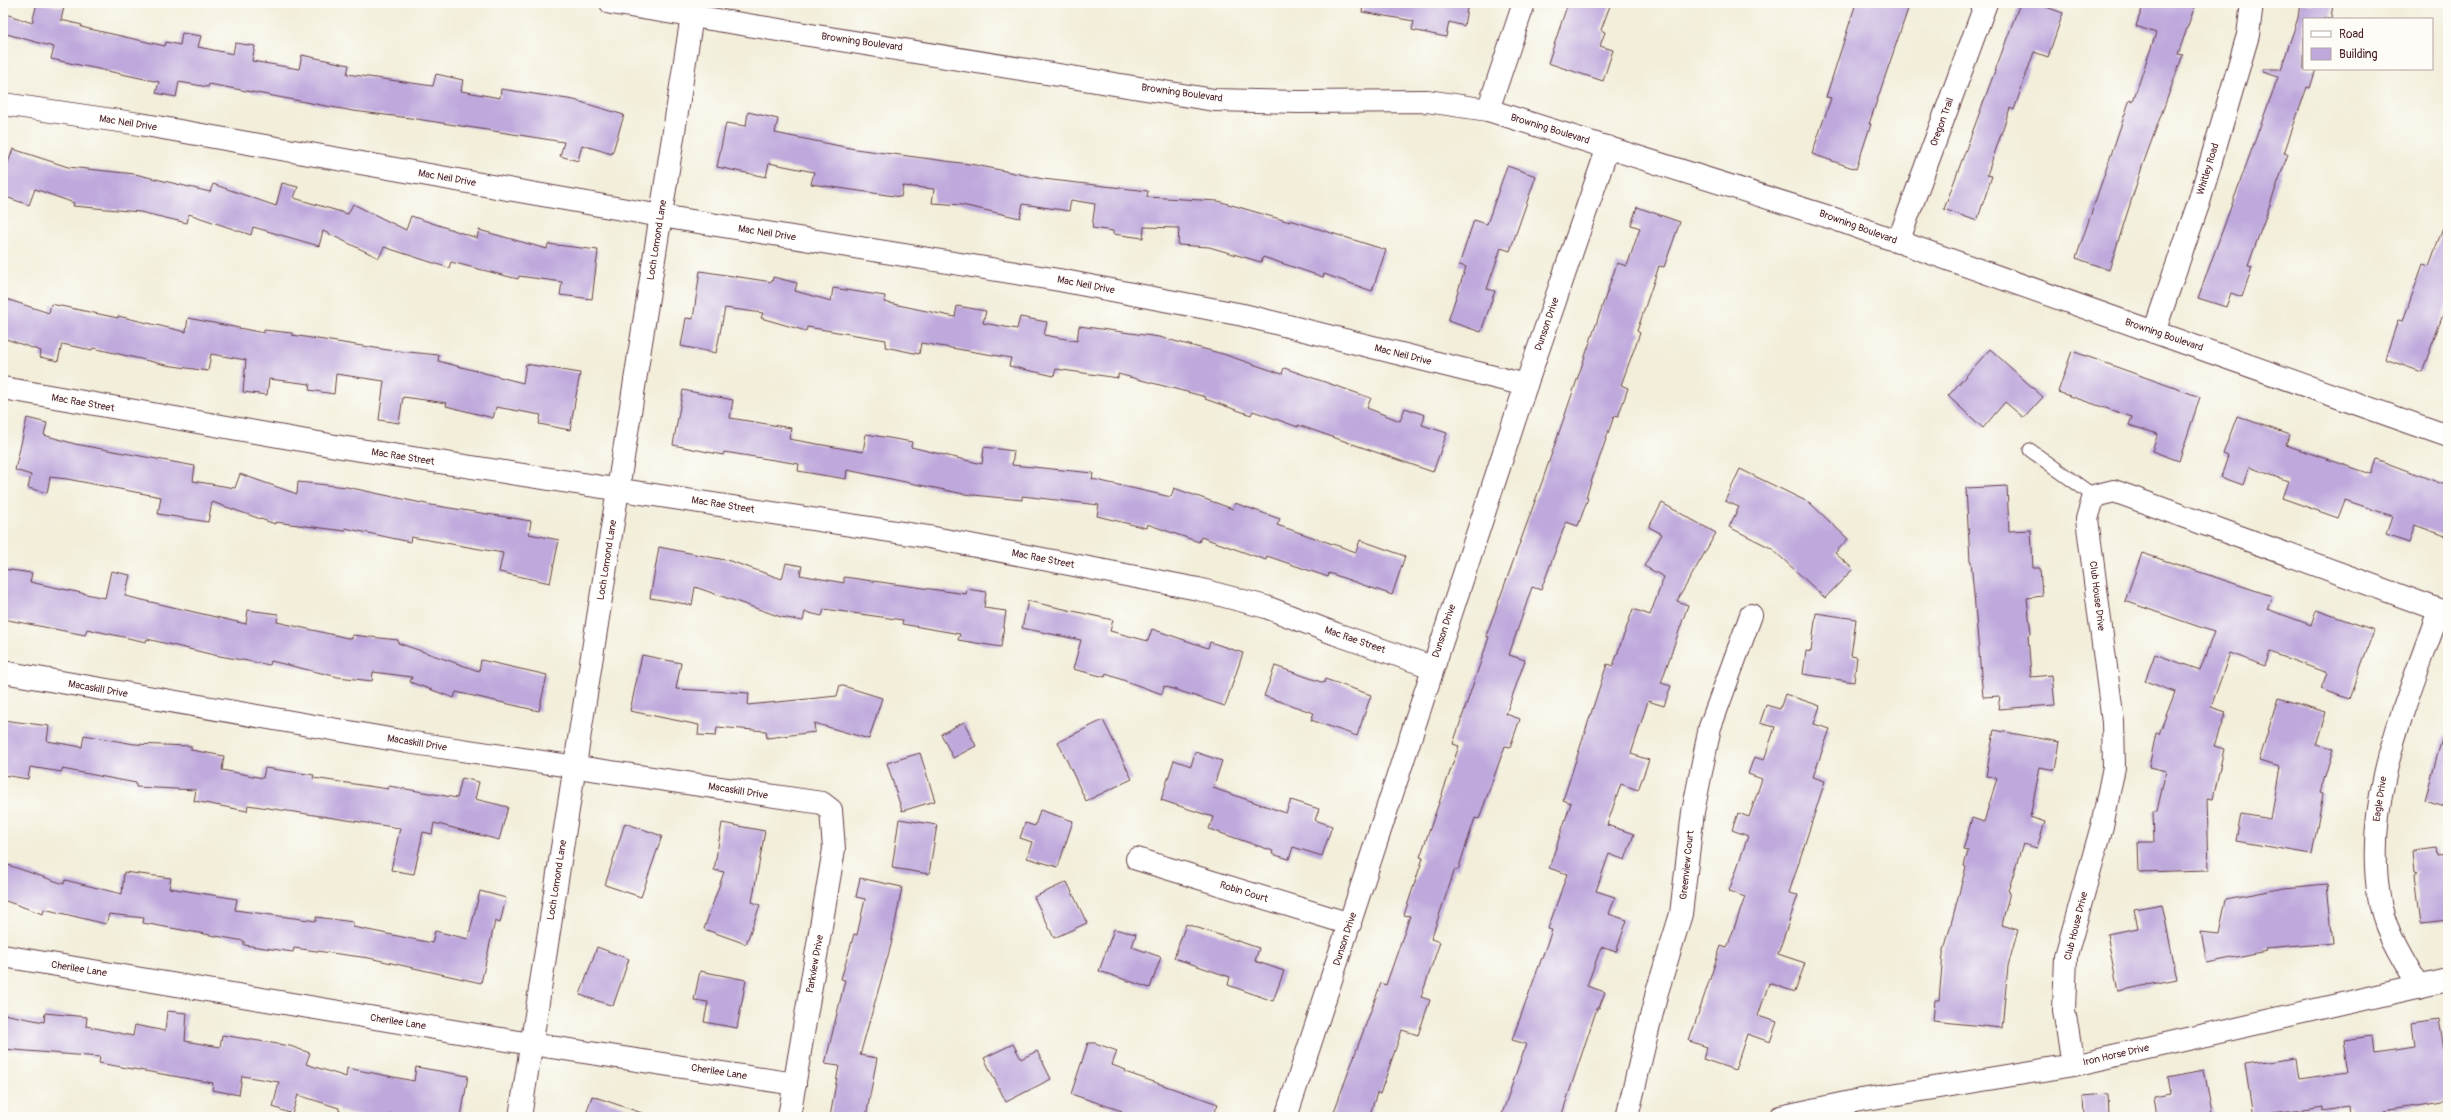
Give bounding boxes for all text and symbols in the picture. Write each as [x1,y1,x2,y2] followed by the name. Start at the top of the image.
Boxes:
[2303,18,2433,70] legend
[2339,27,2364,42] text: Road
[821,30,904,54] street label: Browning Boulevard
[2339,47,2378,62] text: Building
[1141,81,1224,105] street label: Browning Boulevard
[1928,96,1956,148] street label: Oregon Trail
[1509,111,1591,147] street label: Browning Boulevard
[98,112,158,134] street label: Mac Neil Drive
[2194,142,2222,196] street label: Whitley Road
[417,167,477,189] street label: Mac Neil Drive
[645,199,669,281] street label: Loch Lomond Lane
[1817,207,1899,247] street label: Browning Boulevard
[737,222,797,244] street label: Mac Neil Drive
[1056,274,1116,296] street label: Mac Neil Drive
[1532,296,1562,352] street label: Dunson Drive
[2123,316,2205,354] street label: Browning Boulevard
[1373,342,1433,368] street label: Mac Neil Drive
[51,392,116,415] street label: Mac Rae Street
[371,446,436,468] street label: Mac Rae Street
[691,494,756,516] street label: Mac Rae Street
[595,519,619,601] street label: Loch Lomond Lane
[1011,547,1076,571] street label: Mac Rae Street
[2087,560,2107,632] street label: Club House Drive
[1430,603,1458,659] street label: Dunson Drive
[1323,624,1388,656] street label: Mac Rae Street
[67,678,129,700] street label: Macaskill Drive
[386,732,448,754] street label: Macaskill Drive
[2370,775,2390,823] street label: Eagle Drive
[707,780,769,802] street label: Macaskill Drive
[1677,829,1697,900] street label: Greenview Court
[545,839,569,921] street label: Loch Lomond Lane
[1218,879,1270,905] street label: Robin Court
[2062,890,2090,962] street label: Club House Drive
[1331,911,1359,967] street label: Dunson Drive
[804,934,826,994] street label: Parkview Drive
[50,959,108,979] street label: Cherilee Lane
[369,1012,427,1032] street label: Cherilee Lane
[2082,1042,2150,1068] street label: Iron Horse Drive
[690,1062,748,1082] street label: Cherilee Lane

